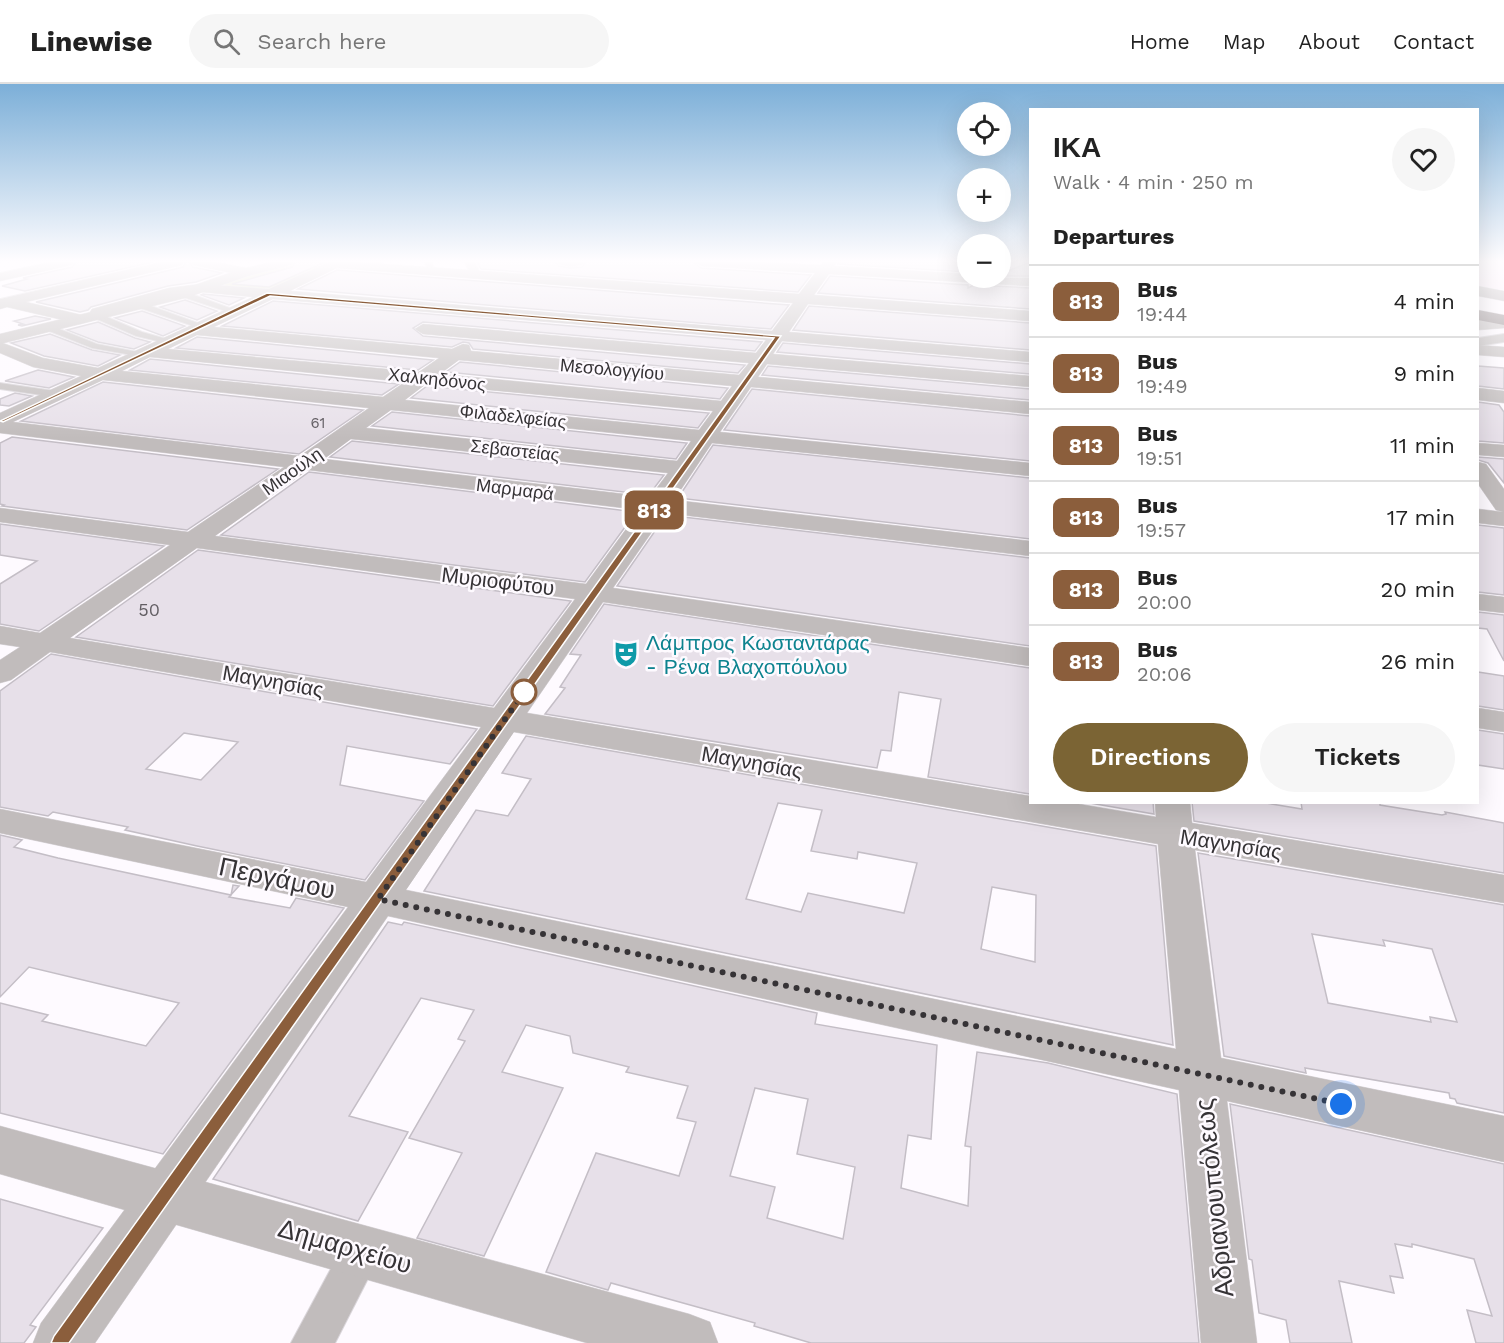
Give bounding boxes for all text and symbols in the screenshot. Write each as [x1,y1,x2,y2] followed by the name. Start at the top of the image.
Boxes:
[189,14,609,68] search box
[30,25,153,58] text: Linewise
[210,25,243,58] icon: search
[258,29,387,54] text: Search here
[1130,29,1190,54] text: Home
[1223,29,1266,54] text: Map
[1299,29,1360,54] text: About
[1393,29,1474,54] text: Contact
[957,102,1011,288] map controls
[957,102,1011,156] button: locate
[1392,128,1455,191] button: heart
[1053,131,1101,164] text: ΙΚΑ
[957,168,1011,222] button: +
[1053,170,1254,194] text: Walk · 4 min · 250 m
[1053,224,1174,249] text: Departures
[957,234,1011,288] button: −
[1137,277,1177,302] text: Bus
[1069,289,1103,314] text: 813
[1394,289,1455,314] text: 4 min
[1137,302,1188,326] text: 19:44
[1137,349,1177,374] text: Bus
[559,354,665,384] street label: Μεσολογγίου
[1069,361,1103,386] text: 813
[1393,361,1455,386] text: 9 min
[387,363,487,395] street label: Χαλκηδόνος
[1137,374,1188,398] text: 19:49
[459,400,568,432] street label: Φιλαδελφείας
[311,414,325,432] house number: 61
[1137,421,1177,446] text: Bus
[1069,433,1103,458] text: 813
[1390,433,1455,458] text: 11 min
[470,435,561,465] street label: Σεβαστείας
[258,443,326,499] street label: Μιαούλη
[1137,446,1183,470] text: 19:51
[475,474,555,504] street label: Μαρμαρά
[620,490,688,530] line badge: 813
[1137,493,1177,518] text: Bus
[637,498,671,523] text: 813
[1069,505,1103,530] text: 813
[1387,505,1455,530] text: 17 min
[1137,518,1186,542] text: 19:57
[440,562,556,600] street label: Μυριοφύτου
[1137,565,1177,590] text: Bus
[1069,577,1103,602] text: 813
[1381,577,1455,602] text: 20 min
[1137,590,1192,614] text: 20:00
[138,599,160,620] house number: 50
[646,630,870,679] place label: Λάμπρος Κωσταντάρας - Ρένα Βλαχοπόυλου
[1137,637,1177,662] text: Bus
[611,639,641,669] theatre icon: Λάμπρος Κωσταντάρας - Ρένα Βλαχοπόυλου
[1069,649,1103,674] text: 813
[1381,649,1455,674] text: 26 min
[221,660,325,702] street label: Μαγνησίας
[1137,662,1192,686] text: 20:06
[511,679,537,705] unlabelled marker
[1053,723,1248,792] button: Directions
[1260,723,1455,792] button: Tickets
[700,741,804,783] street label: Μαγνησίας
[1179,824,1283,864] street label: Μαγνησίας
[216,851,338,905] street label: Περγάμου
[1326,1089,1356,1119] your location
[1189,1097,1239,1299] street label: Αδριανουπόλεως
[275,1213,415,1279] street label: Δημαρχείου

